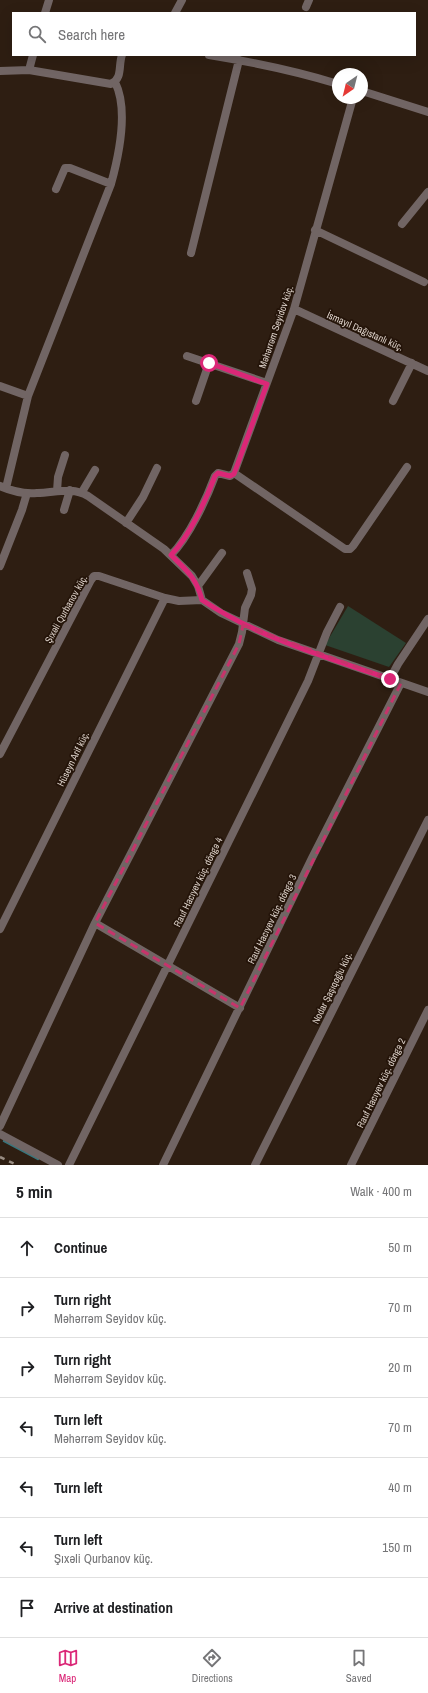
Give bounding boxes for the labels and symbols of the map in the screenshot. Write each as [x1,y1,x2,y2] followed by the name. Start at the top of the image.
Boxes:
[332,68,368,104] north arrow
[256,284,296,370] street label: Məhərrəm Seyidov küç.
[325,308,405,354] street label: İsmayıl Dağıstanlı küç.
[200,354,218,372] route start
[42,573,90,645] street label: Şıxəli Qurbanov küç.
[381,670,399,688] route end
[54,729,92,789] street label: Hüseyn Arif küç.
[171,835,226,929] street label: Rauf Hacıyev küç. döngə 4
[245,872,300,966] street label: Rauf Hacıyev küç. döngə 3
[309,950,355,1026] street label: Nodar Şaşıqoğlu küç.
[354,1036,409,1130] street label: Rauf Hacıyev küç. döngə 2

